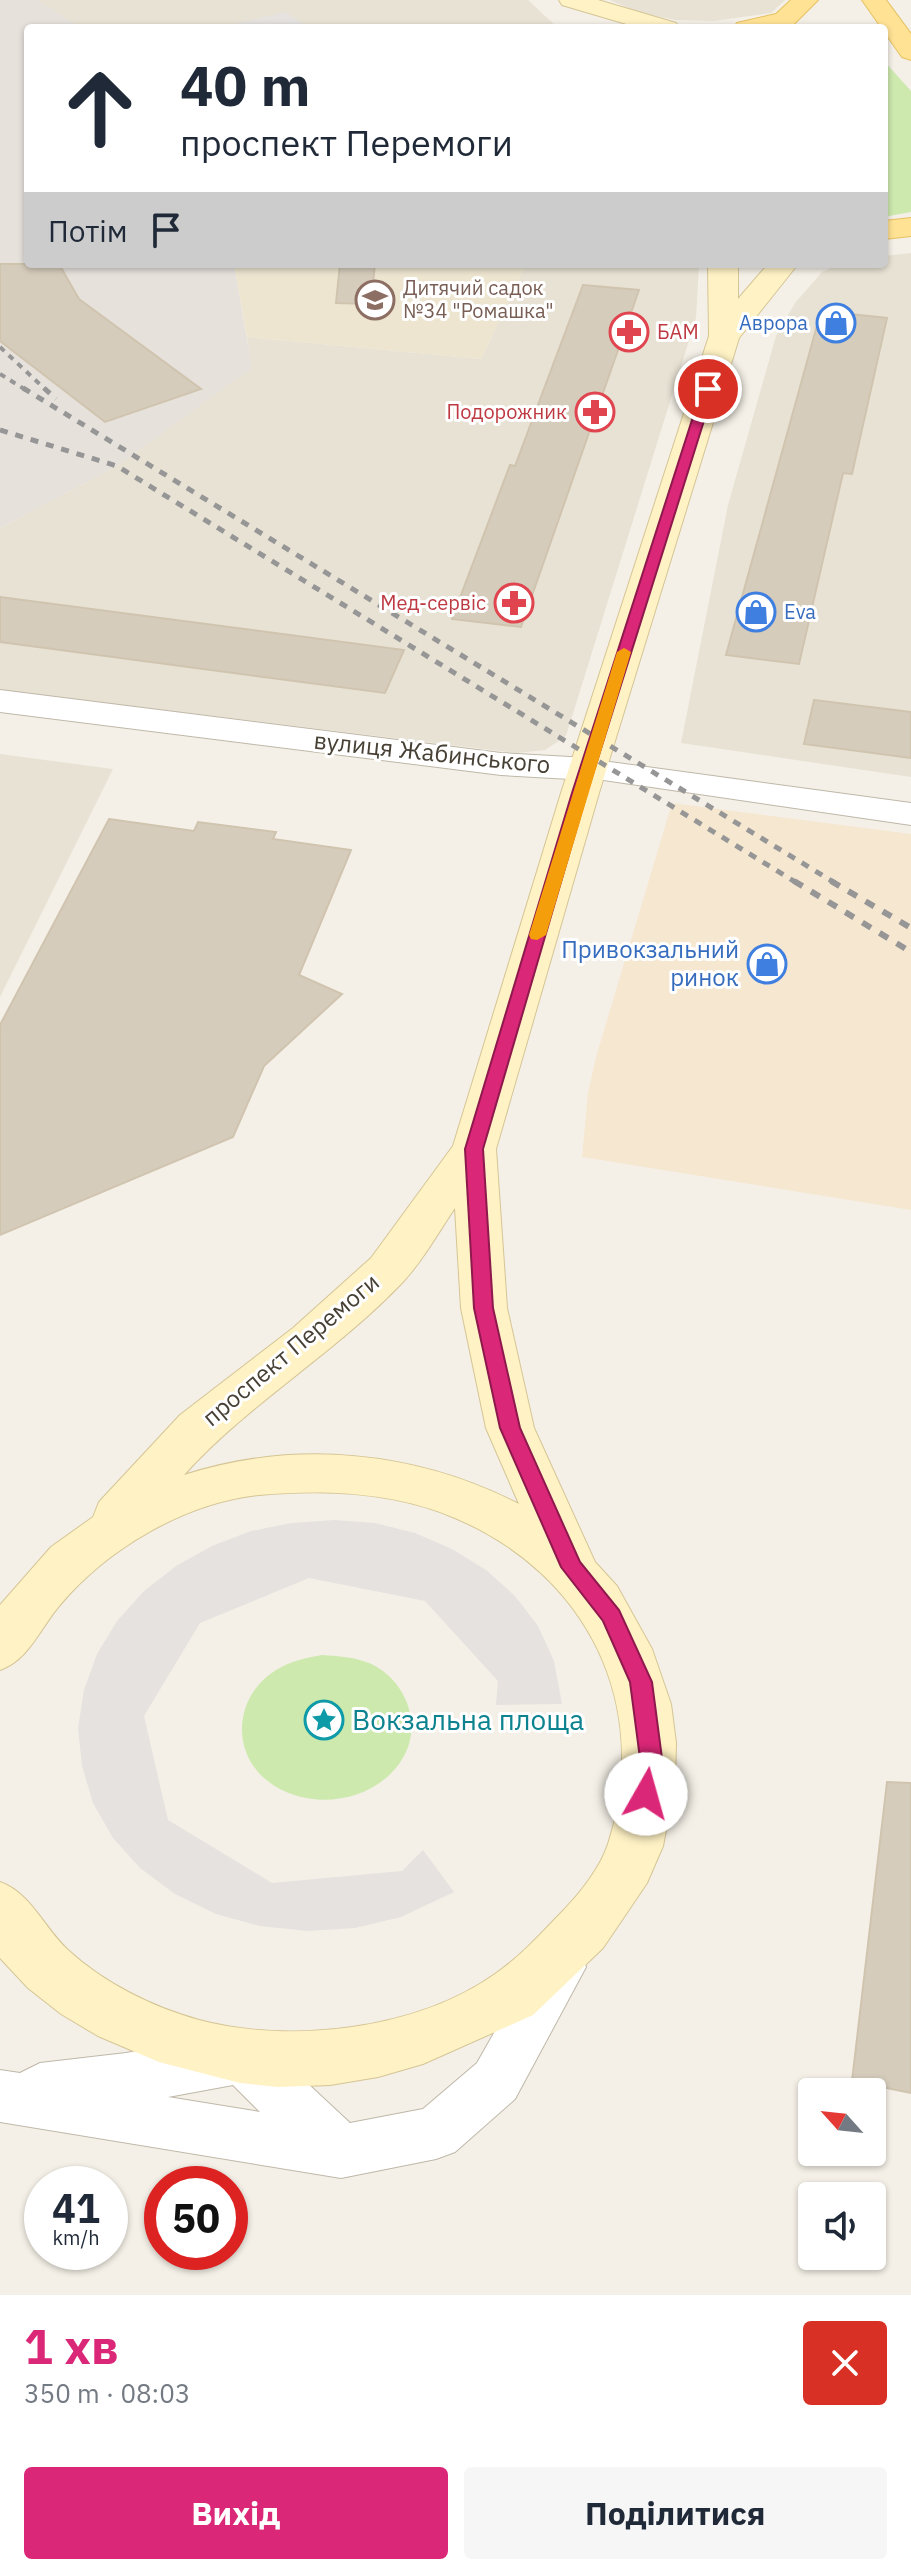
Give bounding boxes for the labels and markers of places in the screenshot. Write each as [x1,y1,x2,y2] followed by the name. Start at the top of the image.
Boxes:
[403,274,554,324] place label: Дитячий садок №34 "Ромашка"
[354,279,396,321] school or university icon: Дитячий садок №34 "Ромашка"
[815,302,857,344] shop icon: Аврора
[739,309,808,336] place label: Аврора
[608,311,650,353] pharmacy icon: БАМ
[657,318,699,345] place label: БАМ
[674,355,742,423] pin
[574,391,616,433] pharmacy icon: Подорожник
[446,398,567,425] place label: Подорожник
[493,582,535,624] pharmacy icon: Мед-сервіс
[380,589,486,616] place label: Мед-сервіс
[735,591,777,633] shop icon: Eva
[784,598,816,625] place label: Eva
[561,933,739,993] place label: Привокзальний ринок
[746,943,788,985] shop icon: Привокзальний ринок
[303,1699,345,1741] place icon: Вокзальна площа
[352,1701,584,1738] place label: Вокзальна площа

